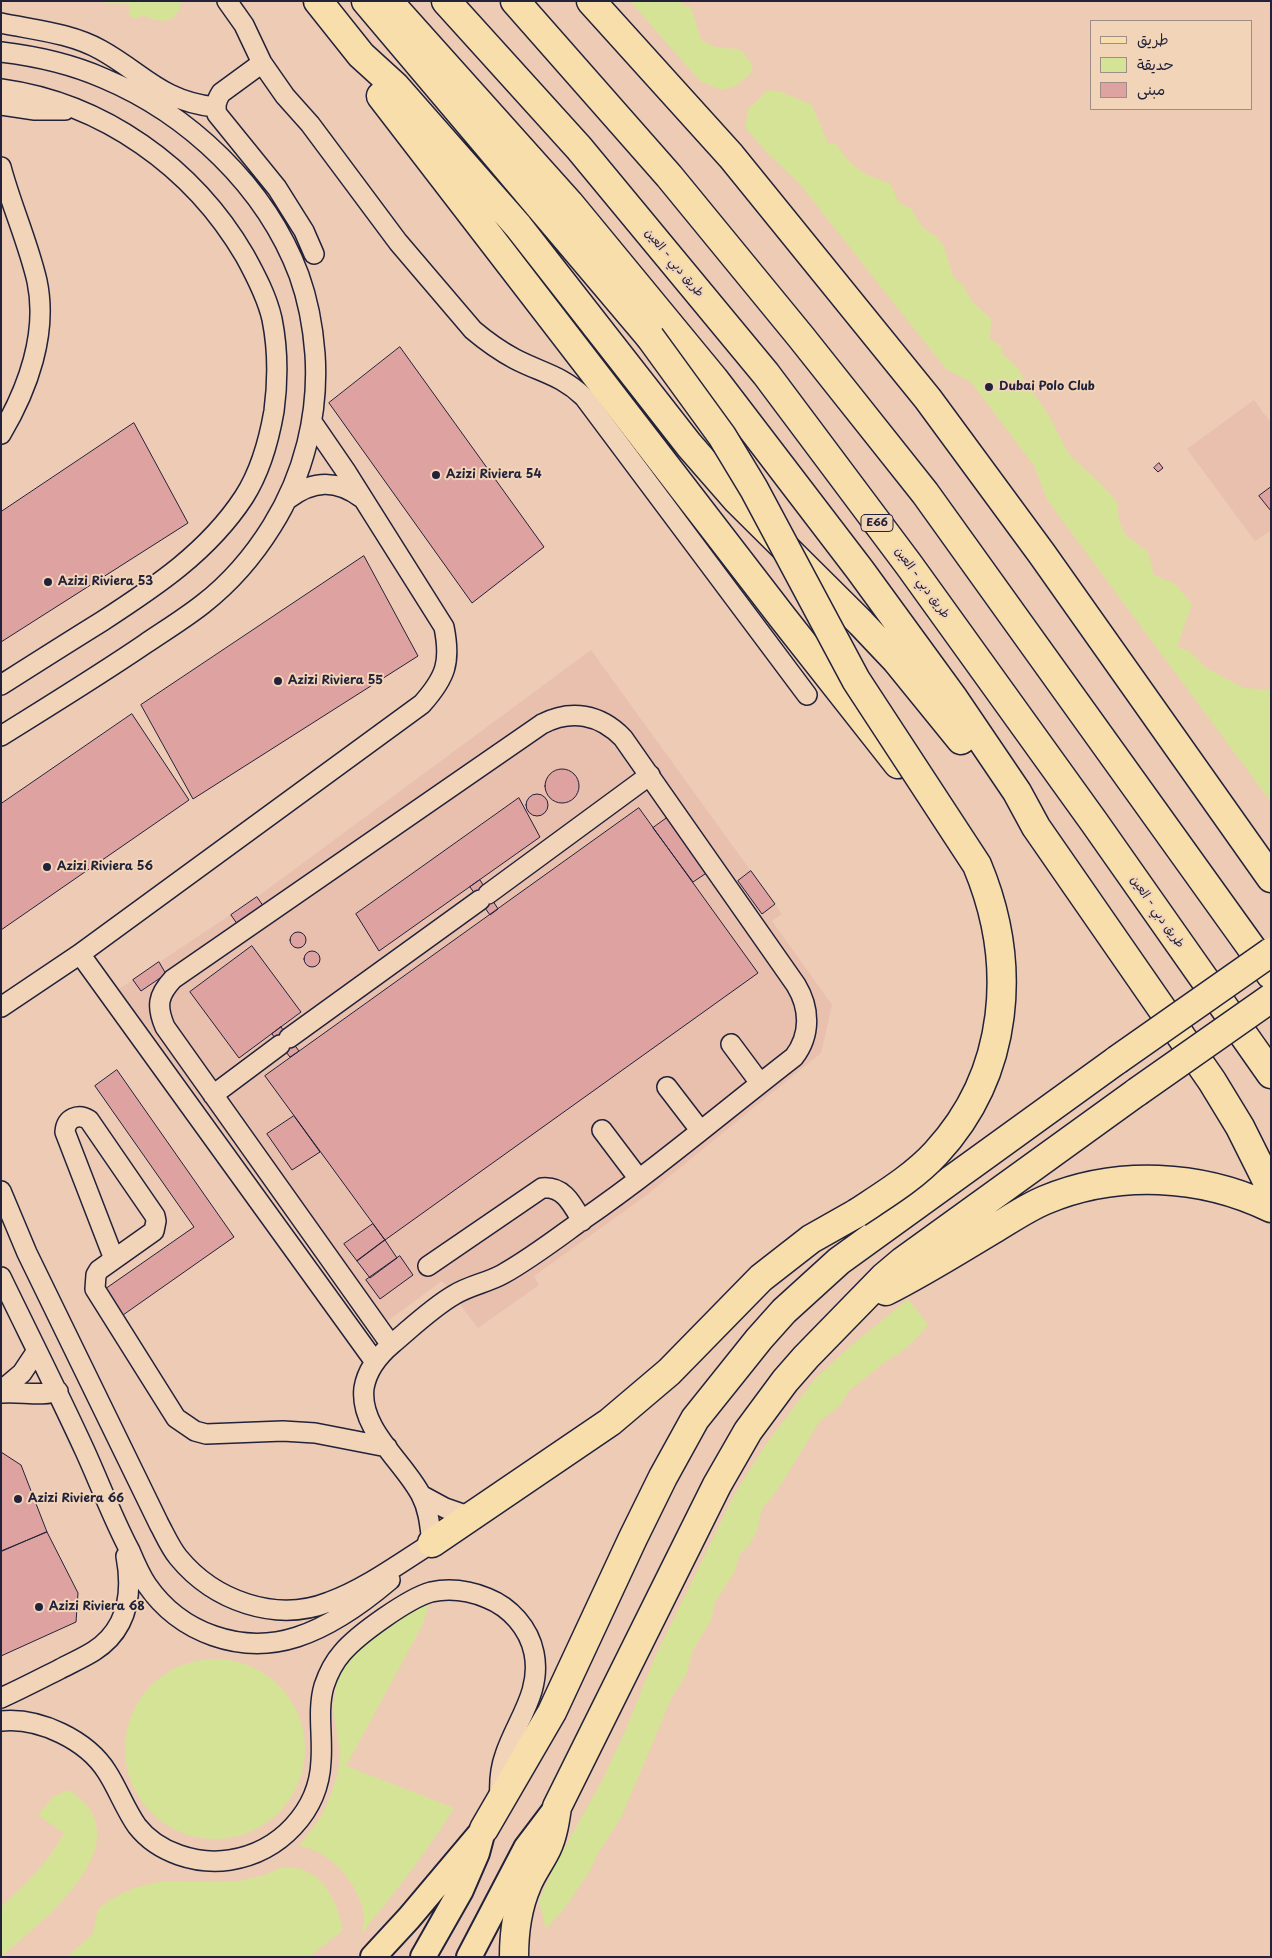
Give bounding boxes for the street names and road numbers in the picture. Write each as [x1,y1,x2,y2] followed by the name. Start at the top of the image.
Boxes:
[641,226,707,300] street label: طريق دبي - العين
[861,514,893,532] road number: E66
[891,545,953,621] street label: طريق دبي - العين
[1127,873,1187,951] street label: طريق دبي - العين

